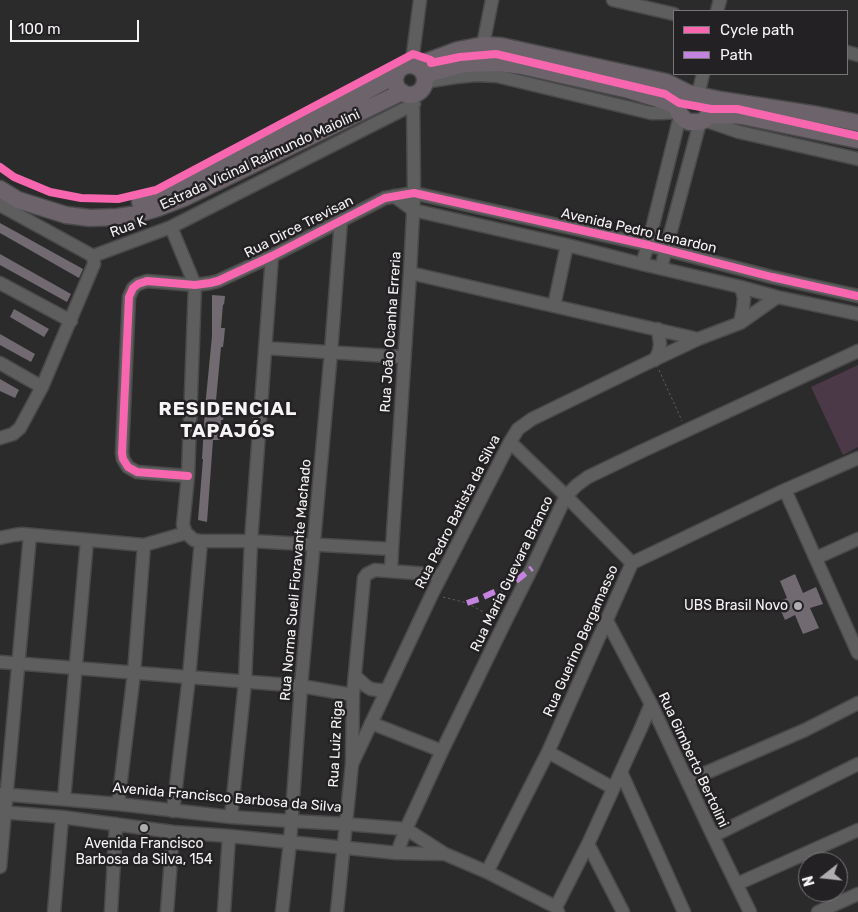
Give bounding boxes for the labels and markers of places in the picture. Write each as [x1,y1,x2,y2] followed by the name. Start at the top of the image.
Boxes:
[684,598,788,614] place label: UBS Brasil Novo
[792,600,804,612] marker: UBS Brasil Novo
[138,822,150,834] marker: Avenida Francisco Barbosa da Silva, 154
[75,836,213,869] place label: Avenida Francisco Barbosa da Silva, 154

